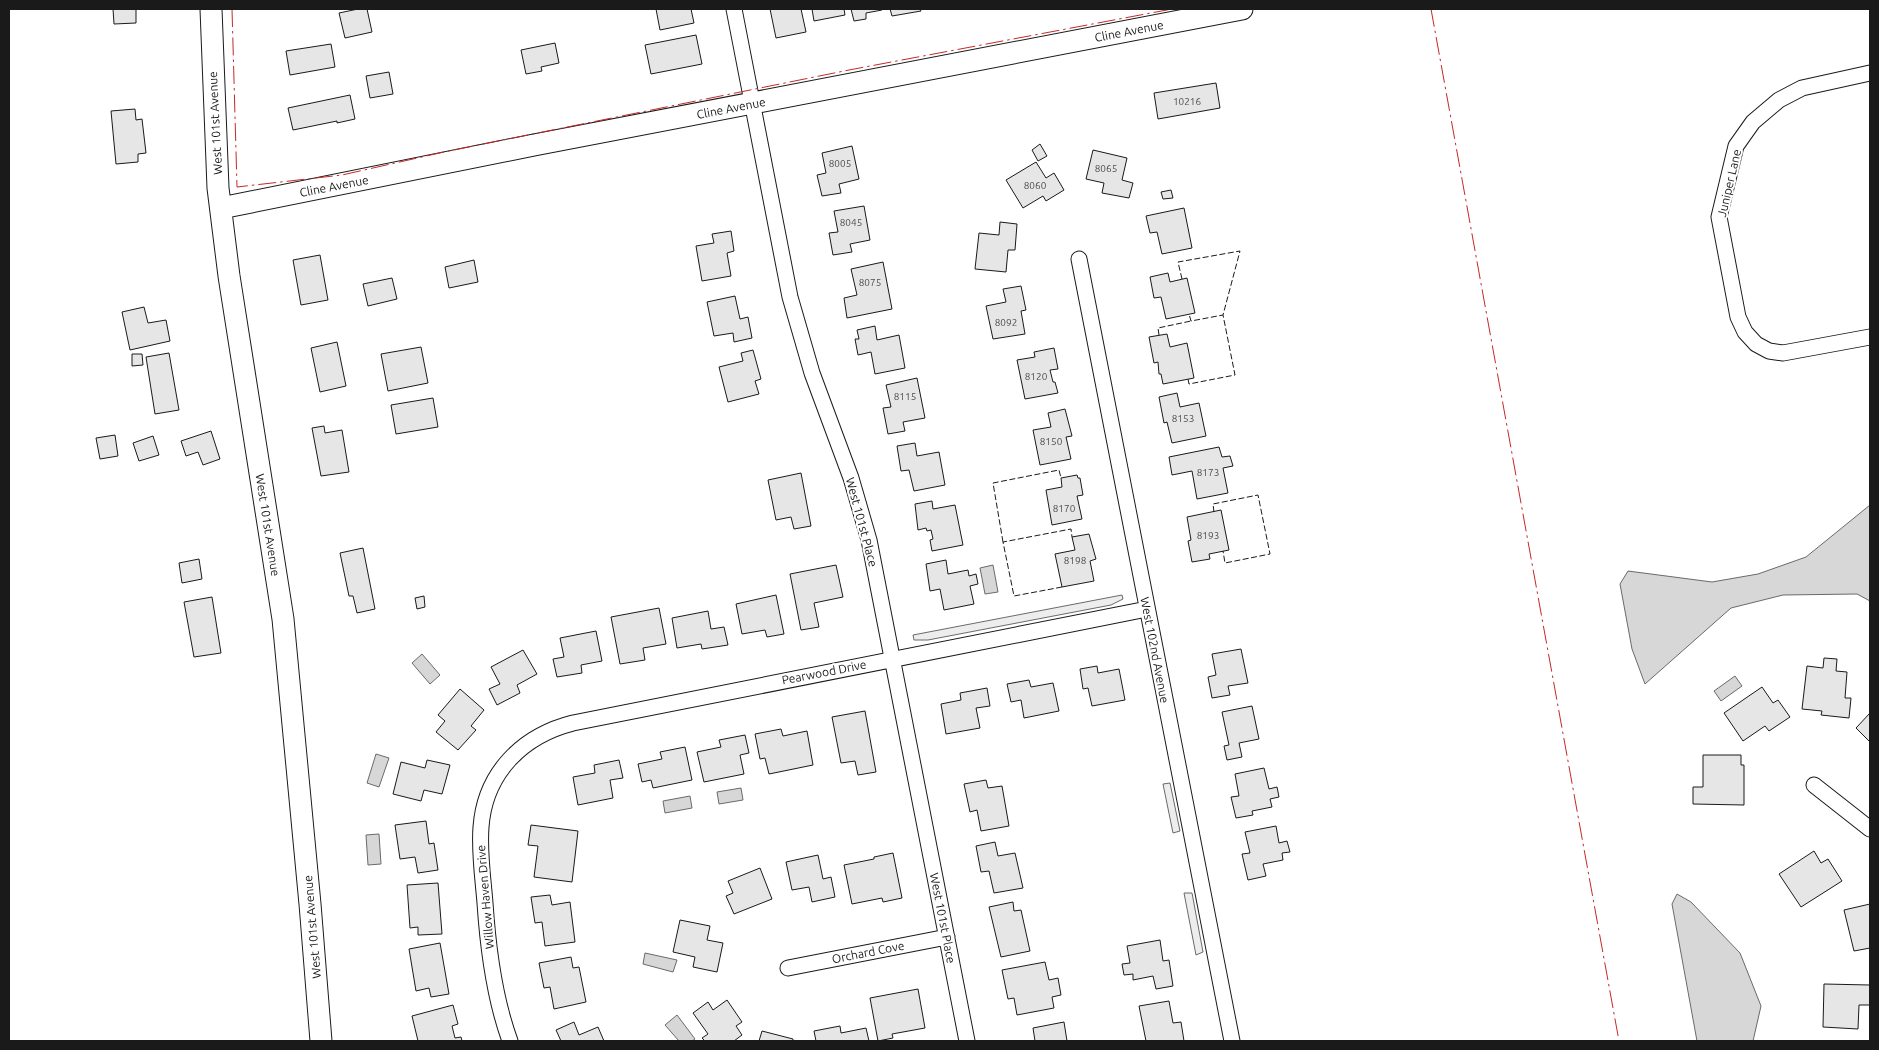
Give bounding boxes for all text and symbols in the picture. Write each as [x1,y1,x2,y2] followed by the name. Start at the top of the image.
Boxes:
[1093,18,1165,44] street label: Cline Avenue
[206,71,224,175] street label: West 101st Avenue
[695,95,767,121] street label: Cline Avenue
[1173,96,1201,107] house number: 10216
[1715,148,1743,218] street label: Juniper Lane
[829,158,851,169] house number: 8005
[1095,163,1117,174] house number: 8065
[298,173,370,199] street label: Cline Avenue
[1024,180,1047,191] house number: 8060
[840,217,862,228] house number: 8045
[859,277,881,288] house number: 8075
[995,317,1017,328] house number: 8092
[1025,371,1048,382] house number: 8120
[894,391,916,402] house number: 8115
[1172,413,1194,424] house number: 8153
[1040,436,1063,447] house number: 8150
[1197,467,1219,478] house number: 8173
[253,473,283,577] street label: West 101st Avenue
[844,476,880,568] street label: West 101st Place
[1053,503,1076,514] house number: 8170
[1197,530,1219,541] house number: 8193
[1064,555,1087,566] house number: 8198
[1138,596,1172,704] street label: West 102nd Avenue
[781,657,867,687] street label: Pearwood Drive
[474,844,496,950] street label: Willow Haven Drive
[928,872,958,964] street label: West 101st Place
[301,875,323,979] street label: West 101st Avenue
[831,939,905,965] street label: Orchard Cove

